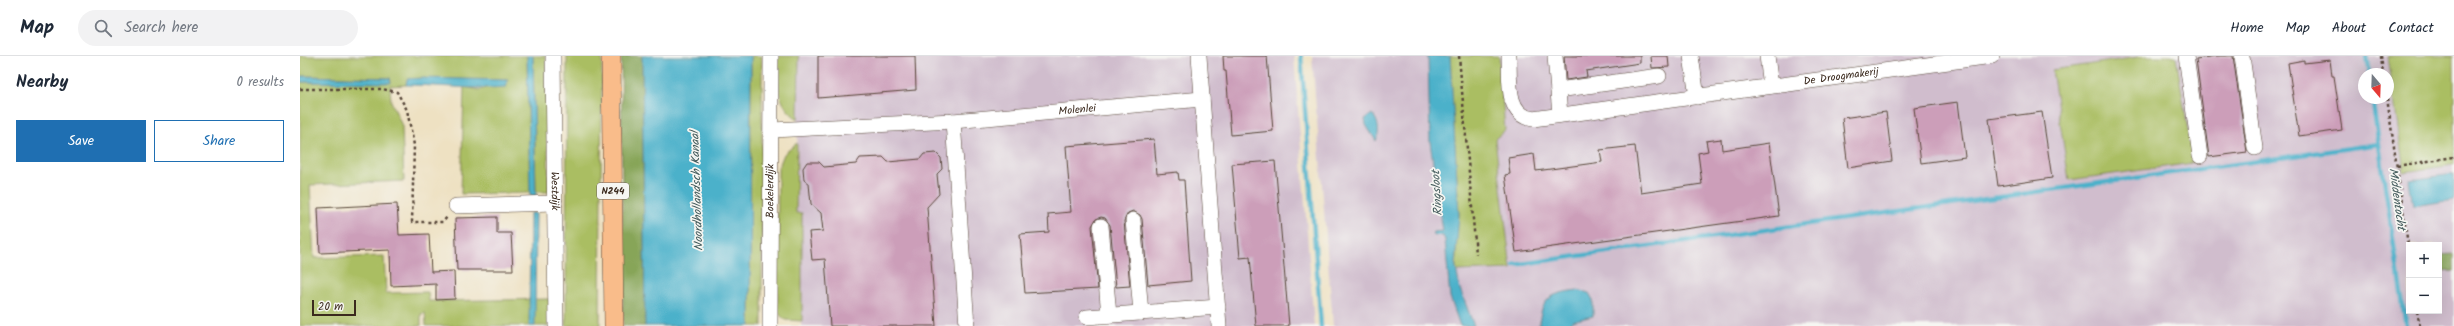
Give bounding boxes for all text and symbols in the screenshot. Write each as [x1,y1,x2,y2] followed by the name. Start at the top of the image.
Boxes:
[78,10,358,46] search box
[20,13,54,43] text: Map
[124,16,198,40] text: Search here
[92,17,114,39] icon: search
[2230,17,2264,39] text: Home
[2286,17,2310,39] text: Map
[2332,17,2366,39] text: About
[2388,17,2434,39] text: Contact
[1802,62,1881,91] street label: De Droogmakerij
[2358,68,2394,104] north arrow
[16,69,68,96] text: Nearby
[237,72,284,93] text: 0 results
[1058,99,1097,121] street label: Molenlei
[16,120,146,162] button: Save
[154,120,284,162] button: Share
[685,129,709,251] water label: Noordhollandsch Kanaal
[761,163,780,218] street label: Boekelerdijk
[1426,167,1448,216] water label: Ringsloot
[2383,167,2411,234] water label: Middentocht
[545,172,564,211] street label: Westdijk
[597,183,629,199] road number: N244
[2406,242,2442,314] map controls
[2406,242,2442,278] button: +
[2406,278,2442,314] button: −
[312,298,356,317] scale bar
[318,298,343,316] text: 20 m

